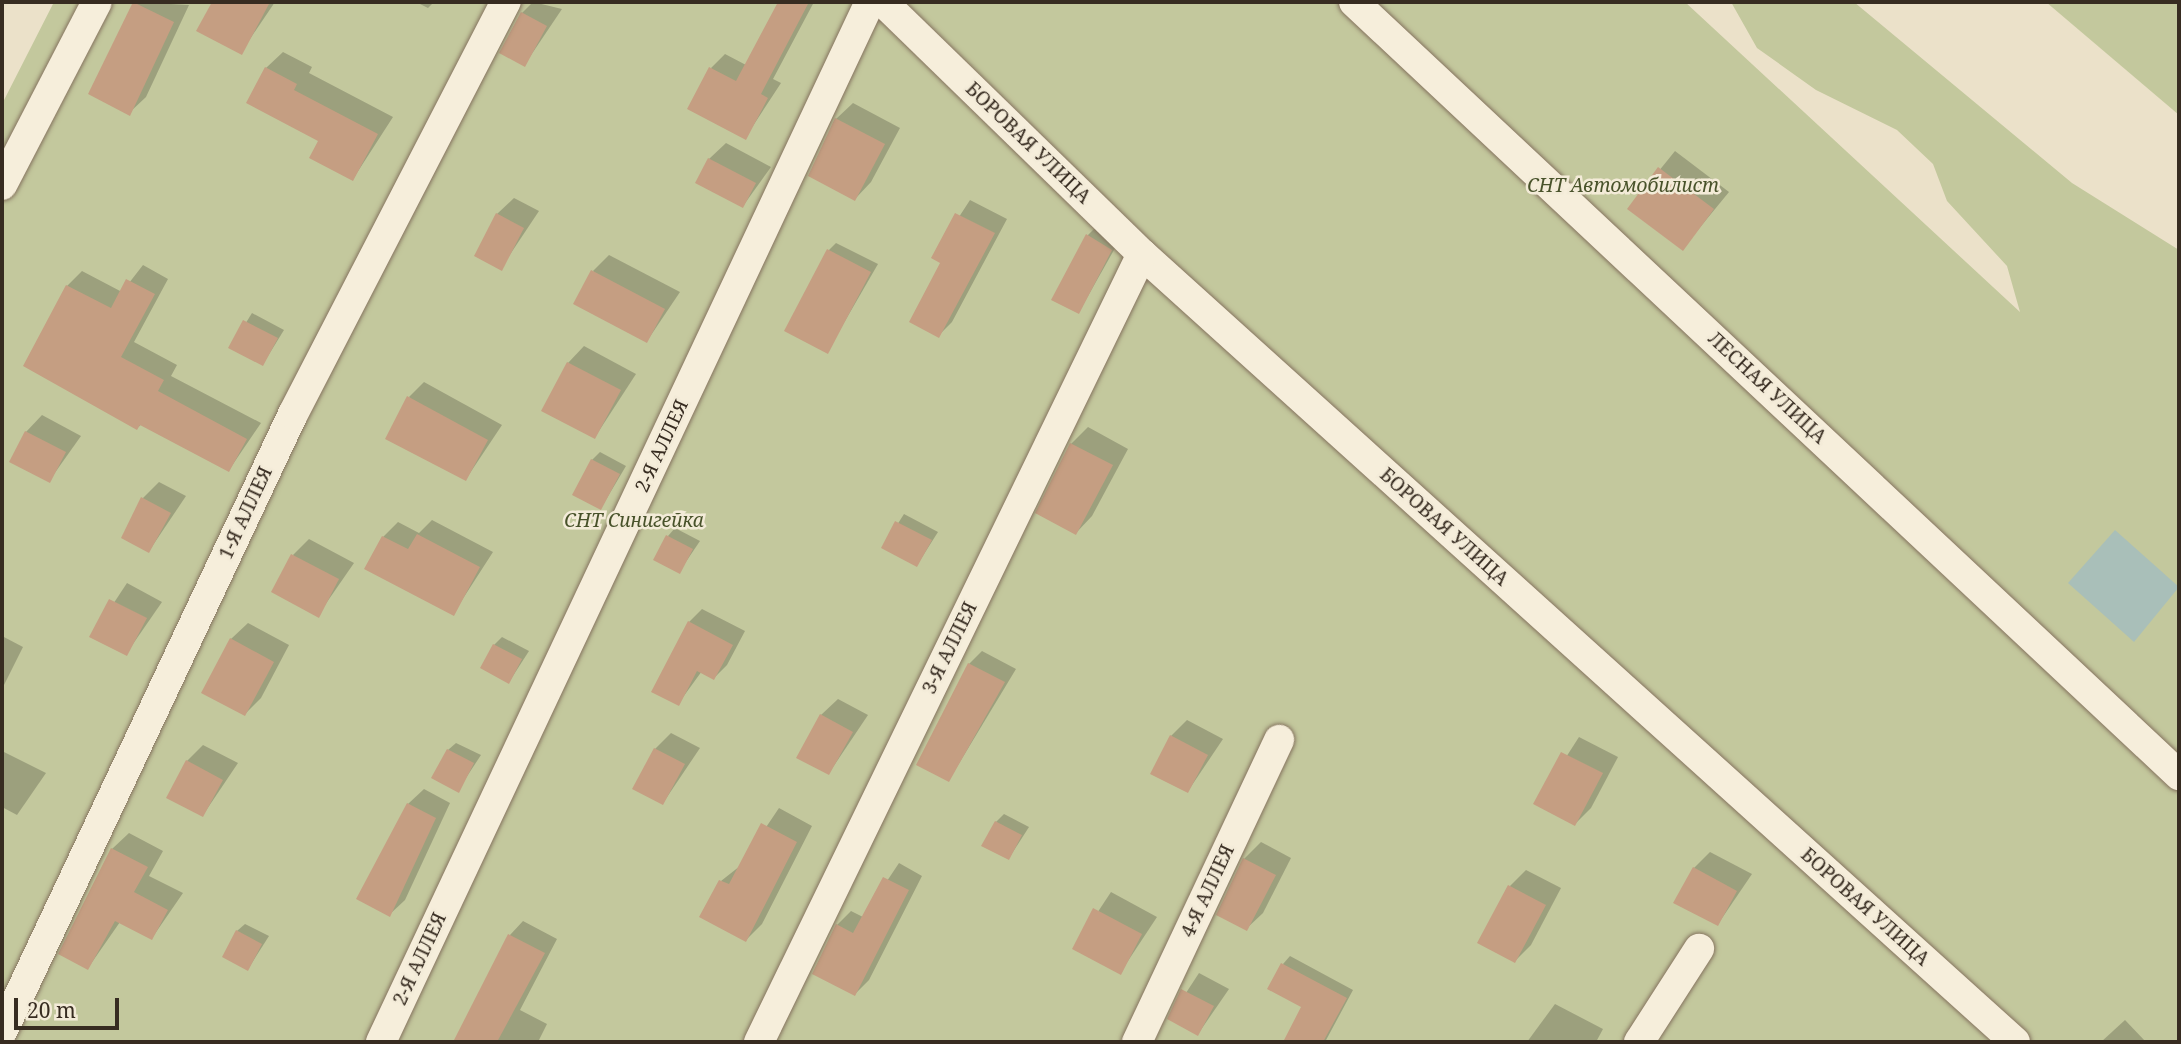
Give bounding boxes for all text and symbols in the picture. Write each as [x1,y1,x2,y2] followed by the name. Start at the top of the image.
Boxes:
[961,78,1095,208] street label: БОРОВАЯ УЛИЦА
[1527,175,1719,197] park label: СНТ Автомобилист
[1703,327,1831,449] street label: ЛЕСНАЯ УЛИЦА
[631,396,693,496] street label: 2-Я АЛЛЕЯ
[215,463,277,563] street label: 1-Я АЛЛЕЯ
[1375,463,1513,591] street label: БОРОВАЯ УЛИЦА
[564,510,704,532] park label: СНТ Синигейка
[918,598,982,698] street label: 3-Я АЛЛЕЯ
[1177,841,1239,941] street label: 4-Я АЛЛЕЯ
[1796,843,1934,971] street label: БОРОВАЯ УЛИЦА
[389,909,451,1009] street label: 2-Я АЛЛЕЯ
[18,984,122,1028] scale bar
[27,996,76,1024] text: 20 m

